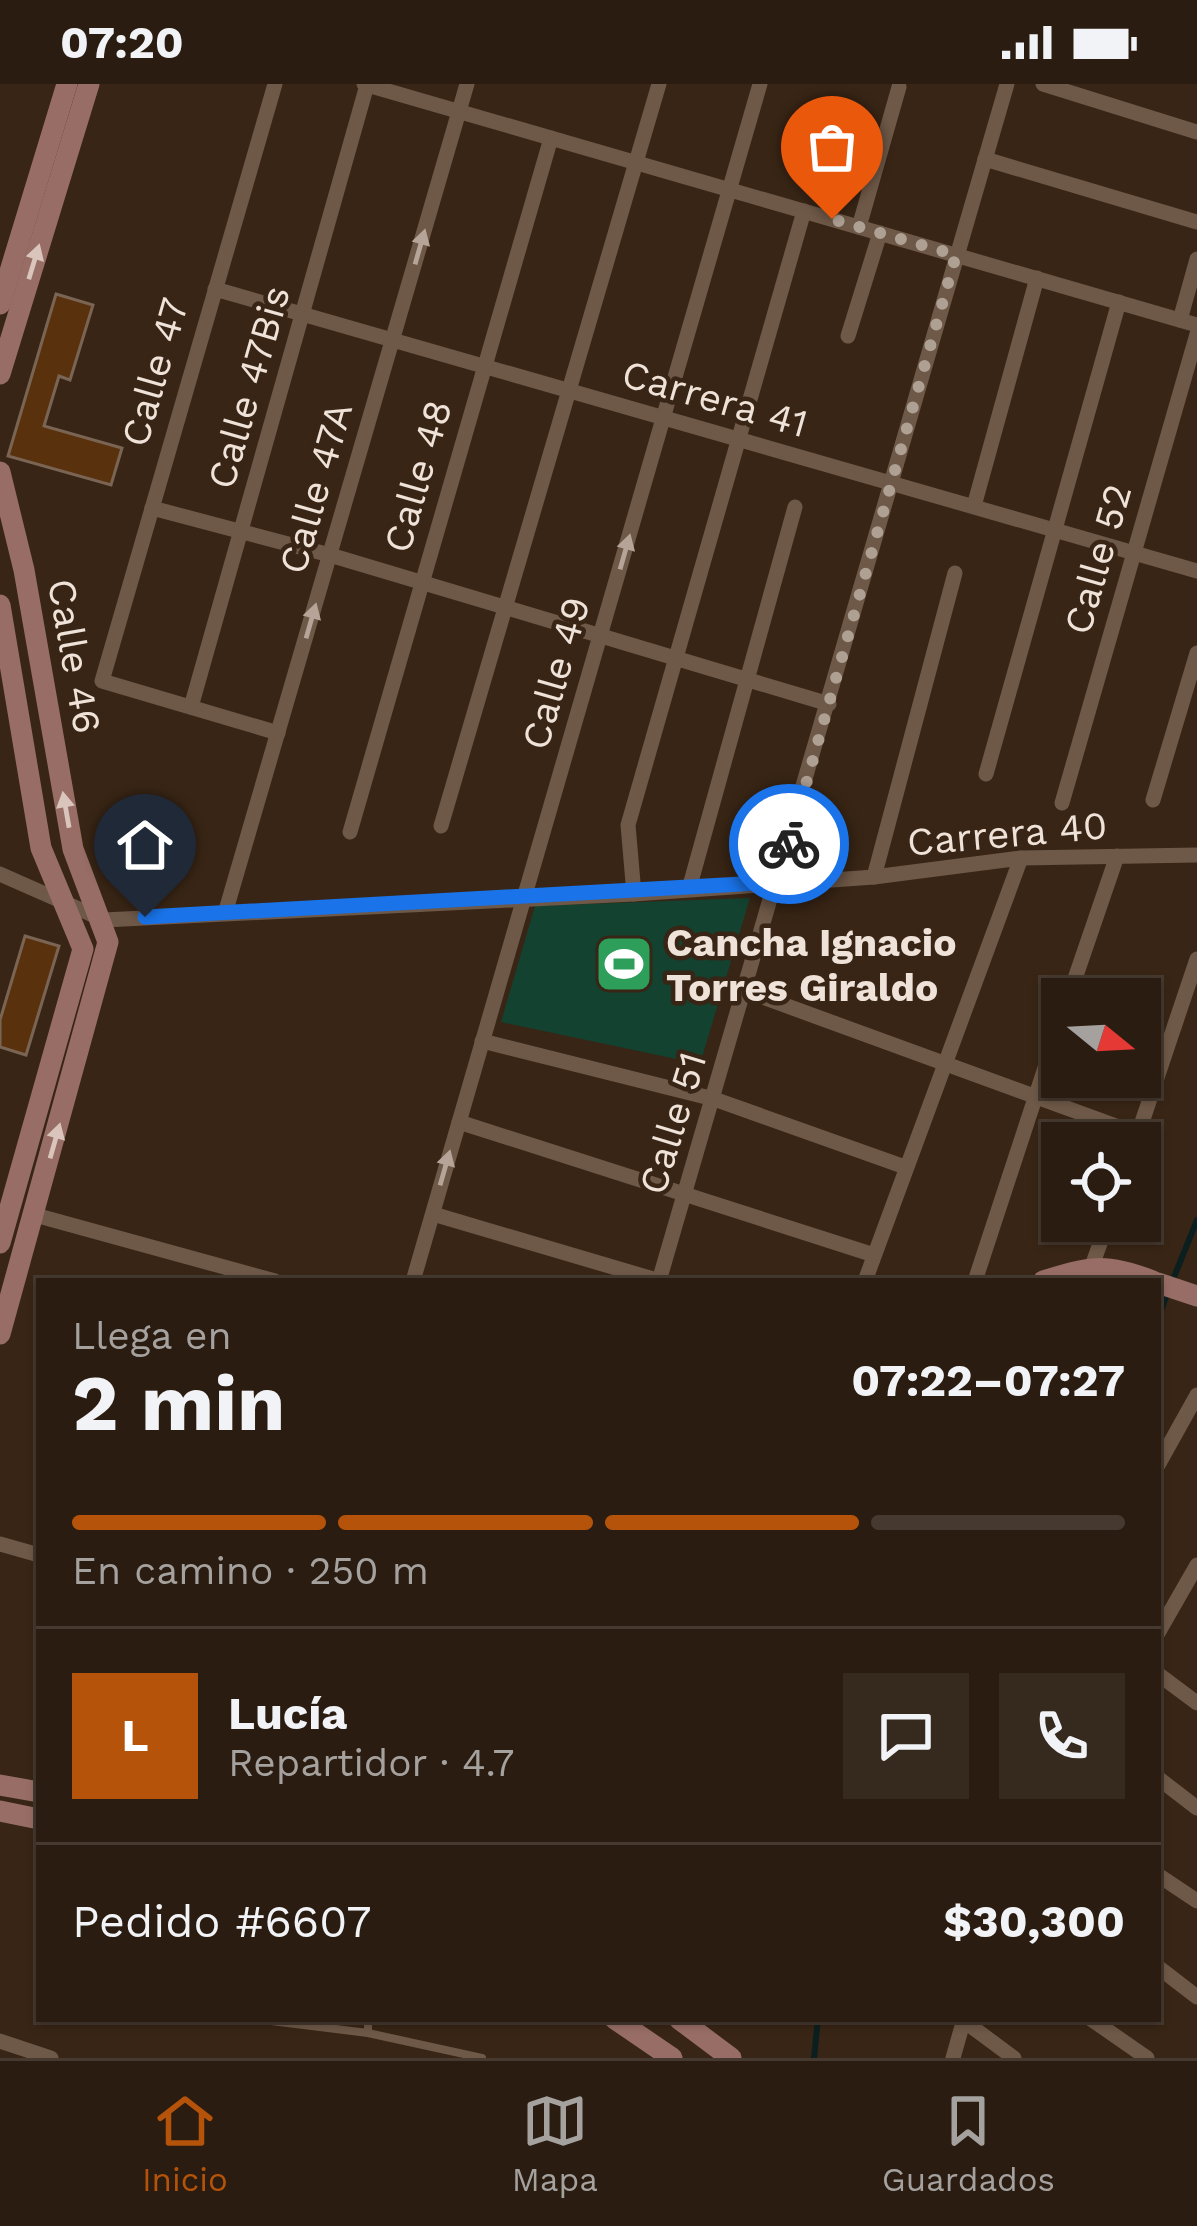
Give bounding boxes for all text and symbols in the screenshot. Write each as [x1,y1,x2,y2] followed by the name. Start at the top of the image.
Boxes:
[60,16,184,69] text: 07:20
[781,96,883,219] pin
[799,114,865,180] icon: bag
[412,228,430,264] one-way arrow
[26,243,45,280] one-way arrow
[198,281,299,494] street label: Calle 47Bis
[112,293,197,452] street label: Calle 47
[617,351,813,446] street label: Carrera 41
[374,395,461,557] street label: Calle 48
[270,397,361,579] street label: Calle 47A
[1055,479,1140,639] street label: Calle 52
[617,533,635,570] one-way arrow
[39,575,110,737] street label: Calle 46
[512,592,599,755] street label: Calle 49
[303,602,321,639] one-way arrow
[729,784,849,904] courier
[56,791,74,829] one-way arrow
[94,794,196,917] pin
[905,802,1109,865] street label: Carrera 40
[756,811,822,877] icon: bike
[112,812,178,878] icon: home
[666,920,957,1010] place label: Cancha Ignacio Torres Giraldo
[593,933,655,995] sports icon: Cancha Ignacio Torres Giraldo
[1041,978,1161,1098] north arrow
[1041,978,1161,1242] map controls
[630,1047,715,1200] street label: Calle 51
[47,1122,66,1159] one-way arrow
[1041,1122,1161,1242] button: locate
[437,1150,456,1187] one-way arrow
[72,1313,232,1358] text: Llega en
[851,1354,1125,1407] text: 07:22–07:27
[72,1357,285,1449] text: 2 min
[72,1548,429,1593] text: En camino · 250 m
[843,1673,969,1799] button: chat
[999,1673,1125,1799] button: phone
[228,1687,347,1740] text: Lucía
[121,1709,149,1762] text: L
[228,1740,514,1785] text: Repartidor · 4.7
[72,1895,372,1948] text: Pedido #6607
[943,1895,1125,1948] text: $30,300
[142,2088,228,2199] tab: Inicio
[512,2088,598,2199] tab: Mapa
[882,2088,1055,2199] tab: Guardados

